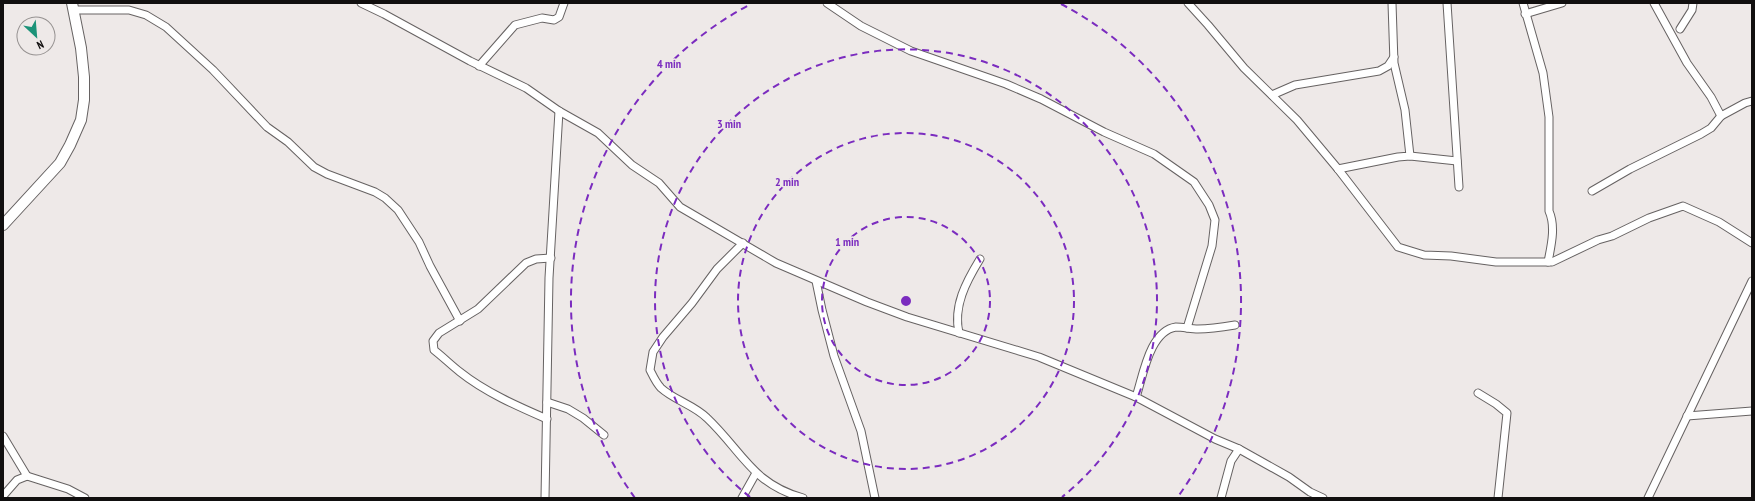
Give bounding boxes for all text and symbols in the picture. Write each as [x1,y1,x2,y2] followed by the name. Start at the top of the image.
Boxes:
[16,16,56,56] north arrow
[35,37,46,53] text: N
[657,56,681,71] text: 4 min
[717,116,741,131] text: 3 min
[775,174,799,189] text: 2 min
[835,234,859,249] text: 1 min
[899,294,913,308] centre of rings

